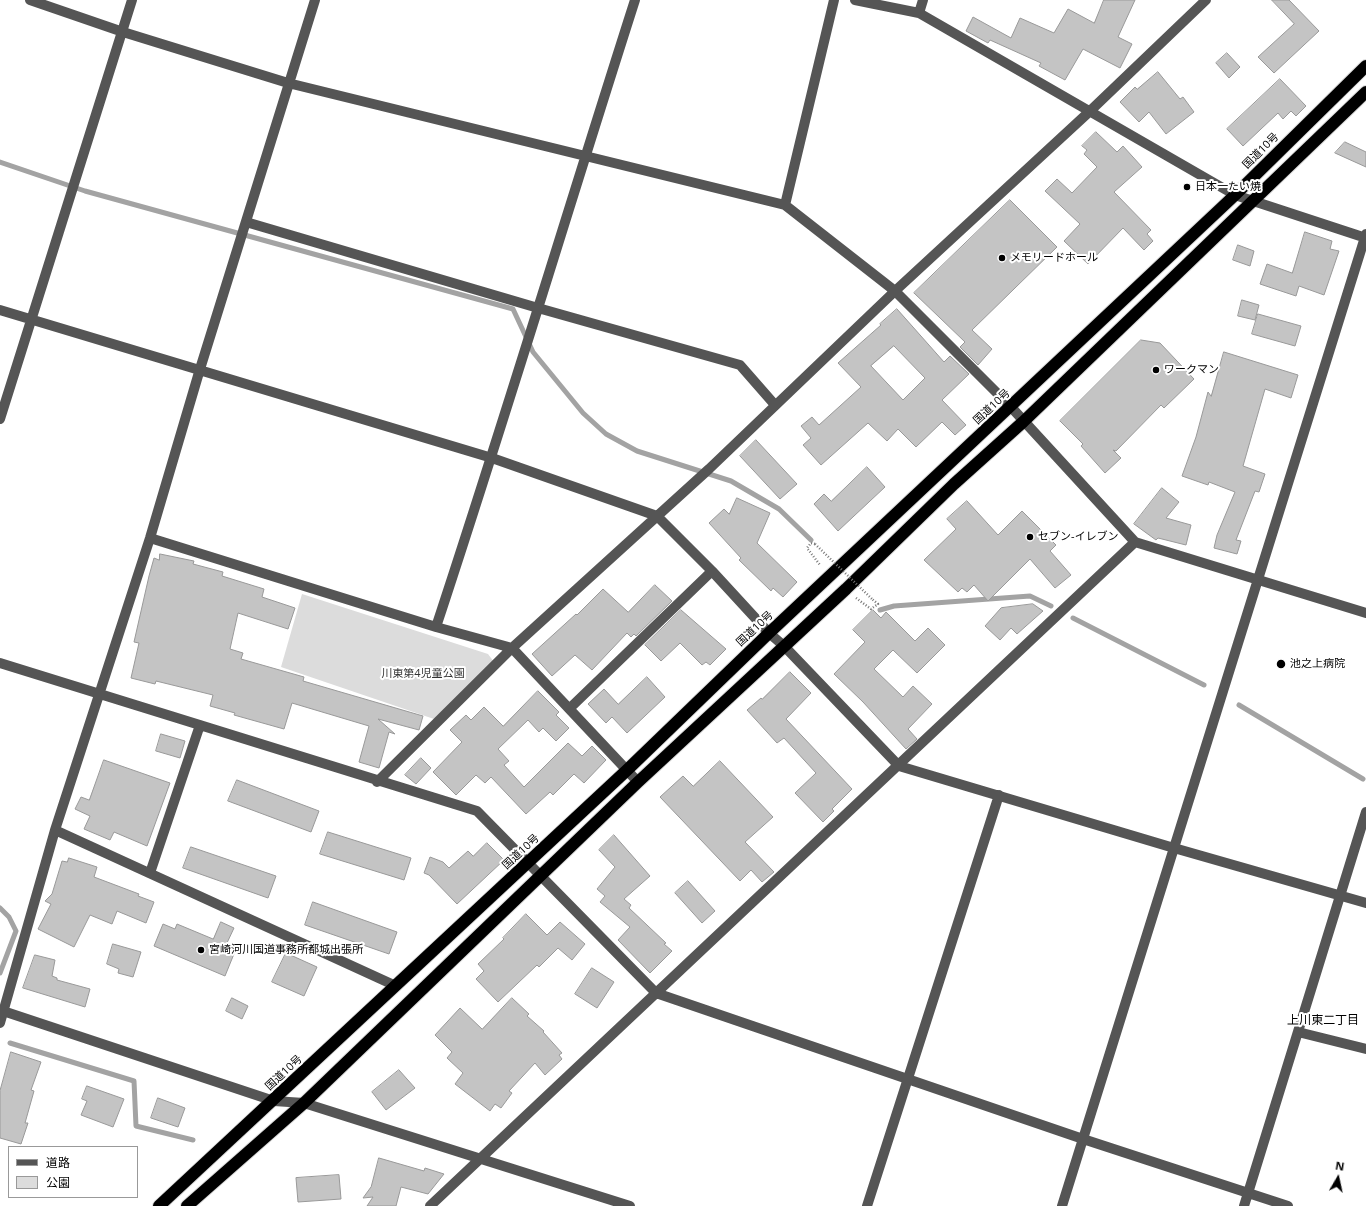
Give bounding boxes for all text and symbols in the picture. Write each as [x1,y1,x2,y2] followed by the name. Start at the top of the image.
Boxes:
[1240,130,1282,172] street label: 国道10号
[1195,180,1261,194] place label: 日本一たい焼
[1182,182,1192,192] marker: 日本一たい焼
[1010,251,1098,265] place label: メモリードホール
[997,253,1007,263] marker: メモリードホール
[1164,363,1219,377] place label: ワークマン
[1151,365,1161,375] marker: ワークマン
[971,387,1013,427] street label: 国道10号
[1038,530,1119,544] place label: セブン-イレブン
[1025,532,1035,542] marker: セブン-イレブン
[734,609,776,649] street label: 国道10号
[1290,657,1345,671] place label: 池之上病院
[1275,658,1287,670] marker: 池之上病院
[381,667,465,681] park label: 川東第4児童公園
[500,832,542,872] street label: 国道10号
[209,943,363,957] place label: 宮崎河川国道事務所都城出張所
[196,945,206,955] marker: 宮崎河川国道事務所都城出張所
[1287,1014,1359,1028] district label: 上川東二丁目
[263,1053,305,1093] street label: 国道10号
[8,1146,138,1198] legend
[46,1154,70,1171] text: 道路
[1318,1158,1358,1198] north arrow
[1334,1158,1346,1174] text: N
[46,1174,70,1191] text: 公園

